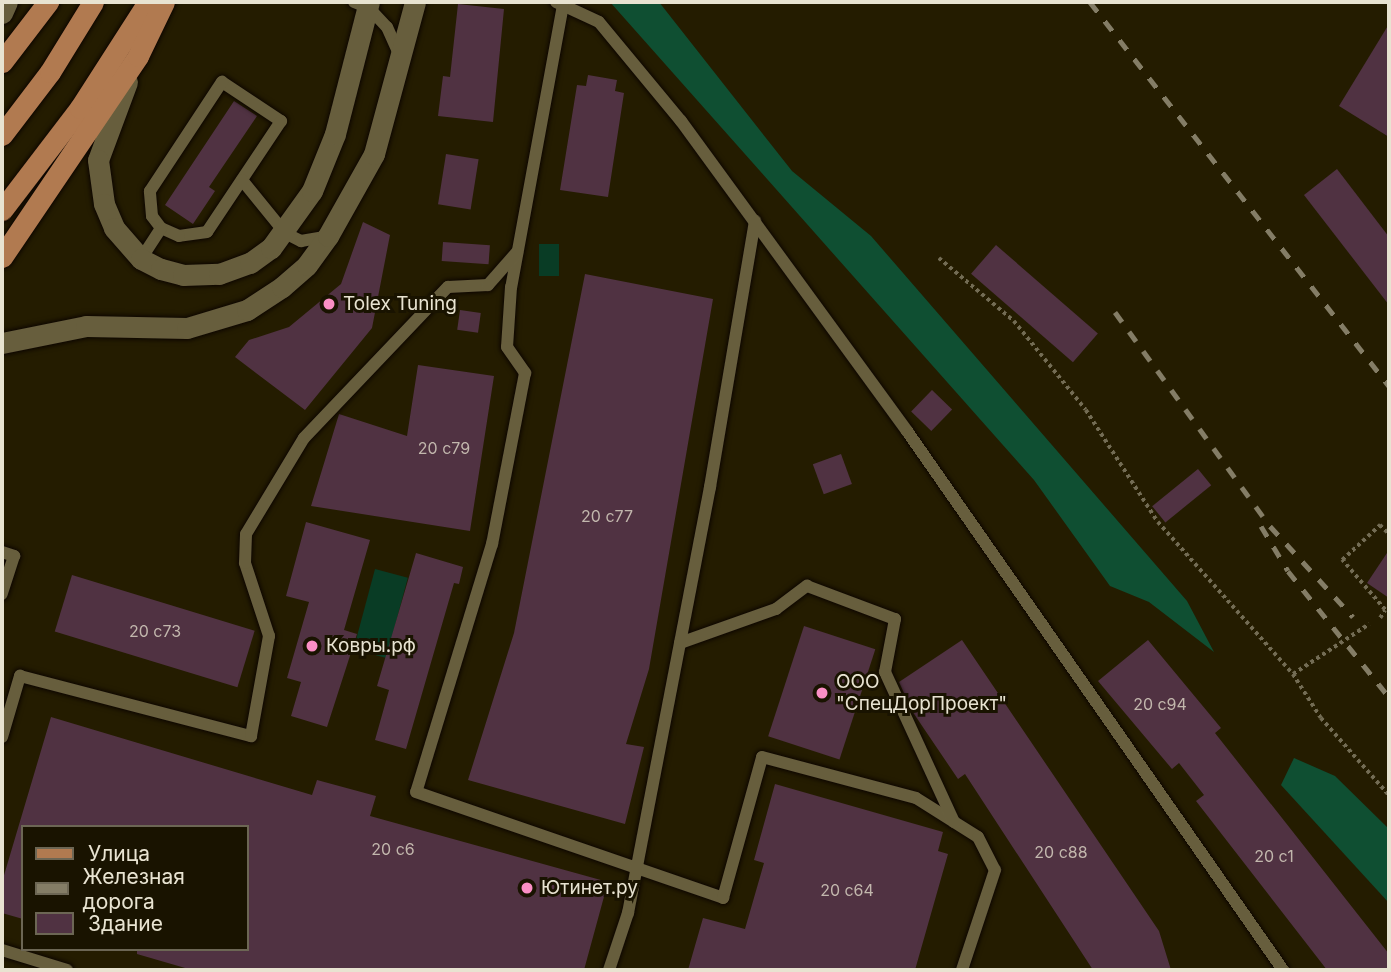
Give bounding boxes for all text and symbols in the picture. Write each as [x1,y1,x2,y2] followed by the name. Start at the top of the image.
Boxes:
[343,293,457,315] place label: Tolex Tuning
[321,296,337,312] marker: Tolex Tuning
[418,438,470,458] house number: 20 с79
[581,506,633,526] house number: 20 с77
[129,621,181,641] house number: 20 с73
[326,635,416,657] place label: Ковры.рф
[304,638,320,654] marker: Ковры.рф
[836,671,1007,715] place label: ООО "СпецДорПроект"
[814,685,830,701] marker: ООО "СпецДорПроект"
[1133,694,1187,714] house number: 20 с94
[21,825,248,951] legend
[371,839,415,859] house number: 20 с6
[88,841,150,866] text: Улица
[1034,842,1088,862] house number: 20 с88
[1254,846,1294,866] house number: 20 с1
[83,864,185,914] text: Железная дорога
[541,877,638,899] place label: Ютинет.ру
[519,880,535,896] marker: Ютинет.ру
[820,880,874,900] house number: 20 с64
[88,911,163,936] text: Здание

